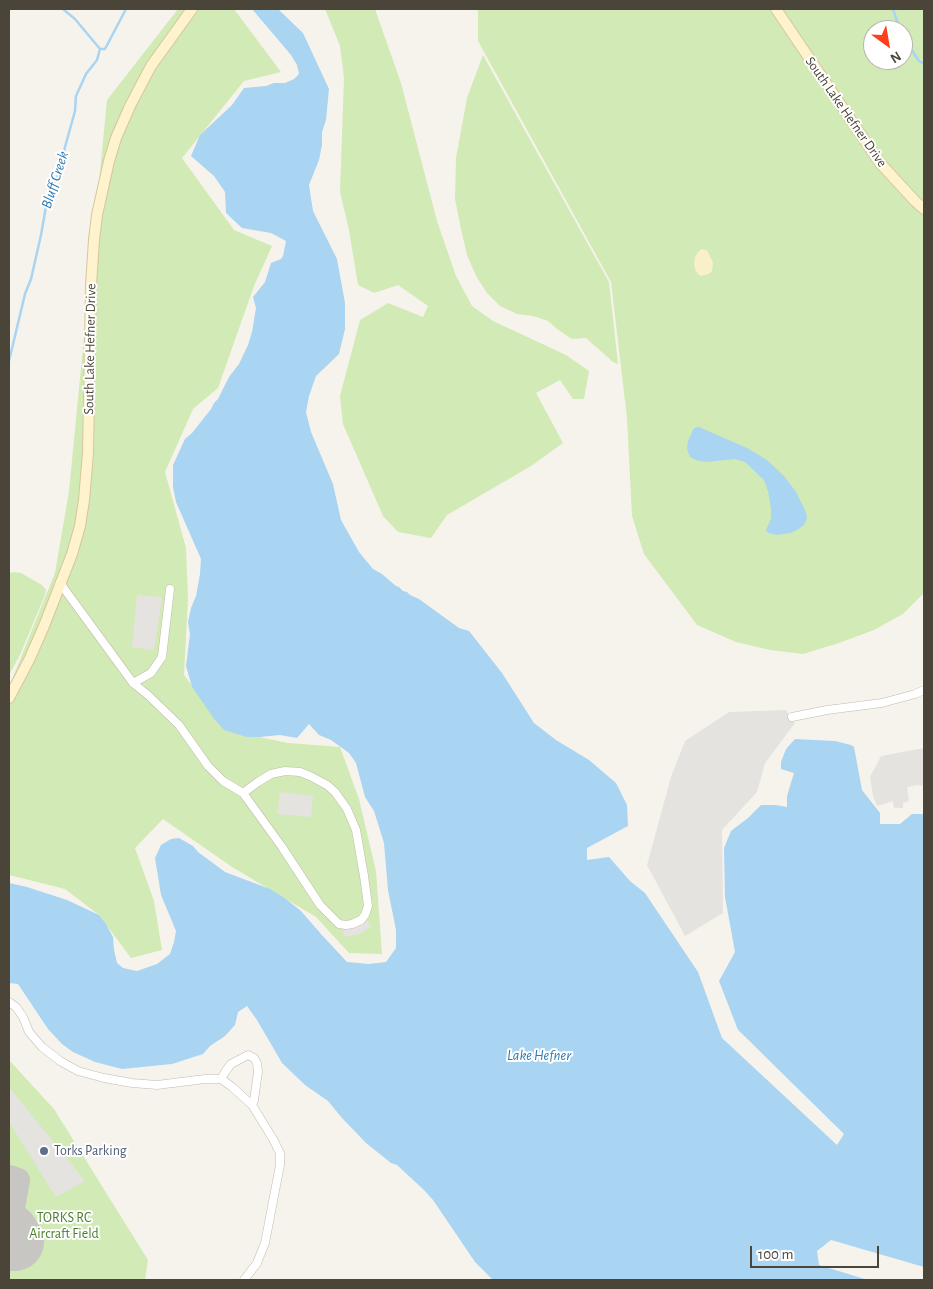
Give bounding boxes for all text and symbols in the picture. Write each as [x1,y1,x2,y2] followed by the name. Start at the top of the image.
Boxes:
[863,20,913,70] north arrow
[888,48,903,65] text: N
[801,53,891,171] street label: South Lake Hefner Drive
[37,149,73,211] water label: Bluff Creek
[80,283,100,415] street label: South Lake Hefner Drive
[507,1046,571,1064] water label: Lake Hefner
[54,1143,127,1159] place label: Torks Parking
[38,1145,50,1157] marker: Torks Parking
[29,1210,99,1242] park label: TORKS RC Aircraft Field
[753,1236,882,1268] scale bar
[758,1247,793,1262] text: 100 m

